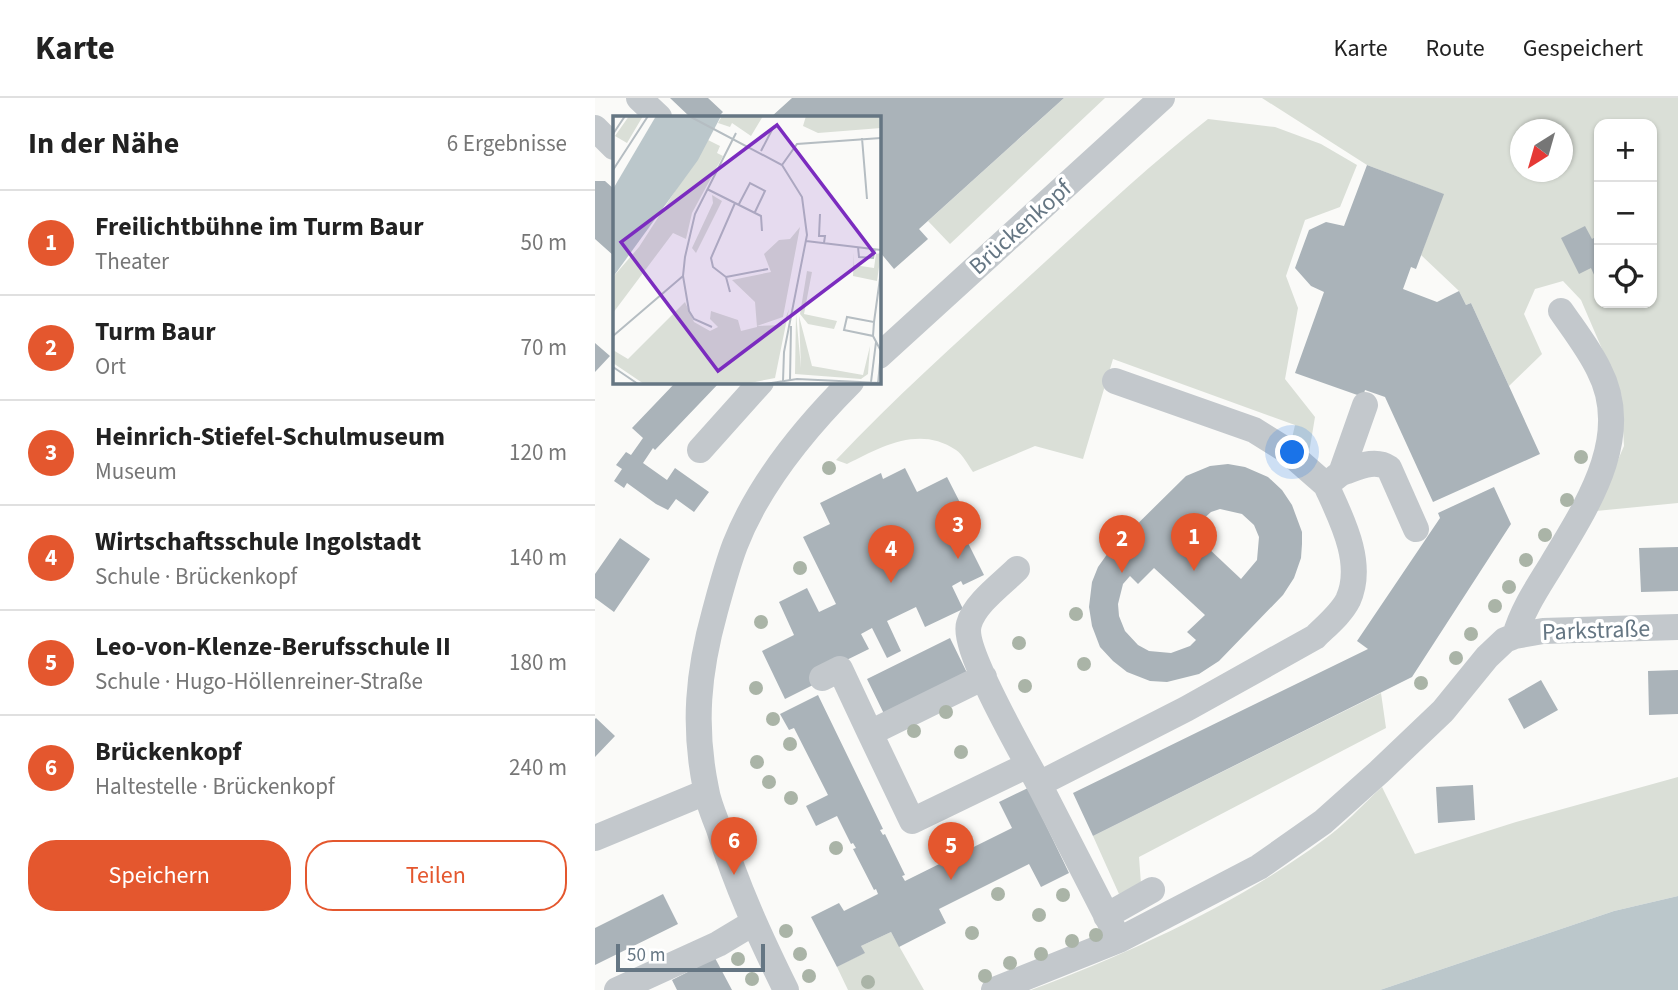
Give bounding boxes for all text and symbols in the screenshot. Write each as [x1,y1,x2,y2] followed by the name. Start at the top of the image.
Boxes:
[35,25,115,72] text: Karte
[1334,31,1388,66] text: Karte
[1426,31,1485,66] text: Route
[1523,31,1643,66] text: Gespeichert
[613,116,880,383] inset map
[1510,119,1573,182] north arrow
[1594,119,1657,308] map controls
[1594,119,1657,182] button: +
[28,122,179,165] text: In der Nähe
[447,127,567,160] text: 6 Ergebnisse
[961,171,1080,283] street label: Brückenkopf
[1594,182,1657,245] button: −
[95,208,424,245] text: Freilichtbühne im Turm Baur
[45,226,57,259] text: 1
[520,226,567,259] text: 50 m
[95,245,169,278] text: Theater
[1594,245,1657,308] button: locate
[95,313,216,350] text: Turm Baur
[45,331,57,364] text: 2
[520,331,567,364] text: 70 m
[95,350,126,383] text: Ort
[95,418,445,455] text: Heinrich-Stiefel-Schulmuseum
[1275,435,1309,469] your location
[45,436,57,469] text: 3
[509,436,567,469] text: 120 m
[95,455,177,488] text: Museum
[935,501,981,559] pin: 3
[1171,513,1217,571] pin: 1
[1099,515,1145,573] pin: 2
[95,523,421,560] text: Wirtschaftsschule Ingolstadt
[868,525,914,583] pin: 4
[45,541,57,574] text: 4
[509,541,567,574] text: 140 m
[95,560,297,593] text: Schule · Brückenkopf
[1541,611,1651,650] street label: Parkstraße
[95,628,451,665] text: Leo-von-Klenze-Berufsschule II
[45,646,57,679] text: 5
[509,646,567,679] text: 180 m
[95,665,423,698] text: Schule · Hugo-Höllenreiner-Straße
[95,733,241,770] text: Brückenkopf
[45,751,57,784] text: 6
[509,751,567,784] text: 240 m
[95,770,335,803] text: Haltestelle · Brückenkopf
[711,817,757,875] pin: 6
[928,822,974,880] pin: 5
[28,840,291,911] button: Speichern
[305,840,567,911] button: Teilen
[616,941,765,973] scale bar
[627,942,665,969] text: 50 m

